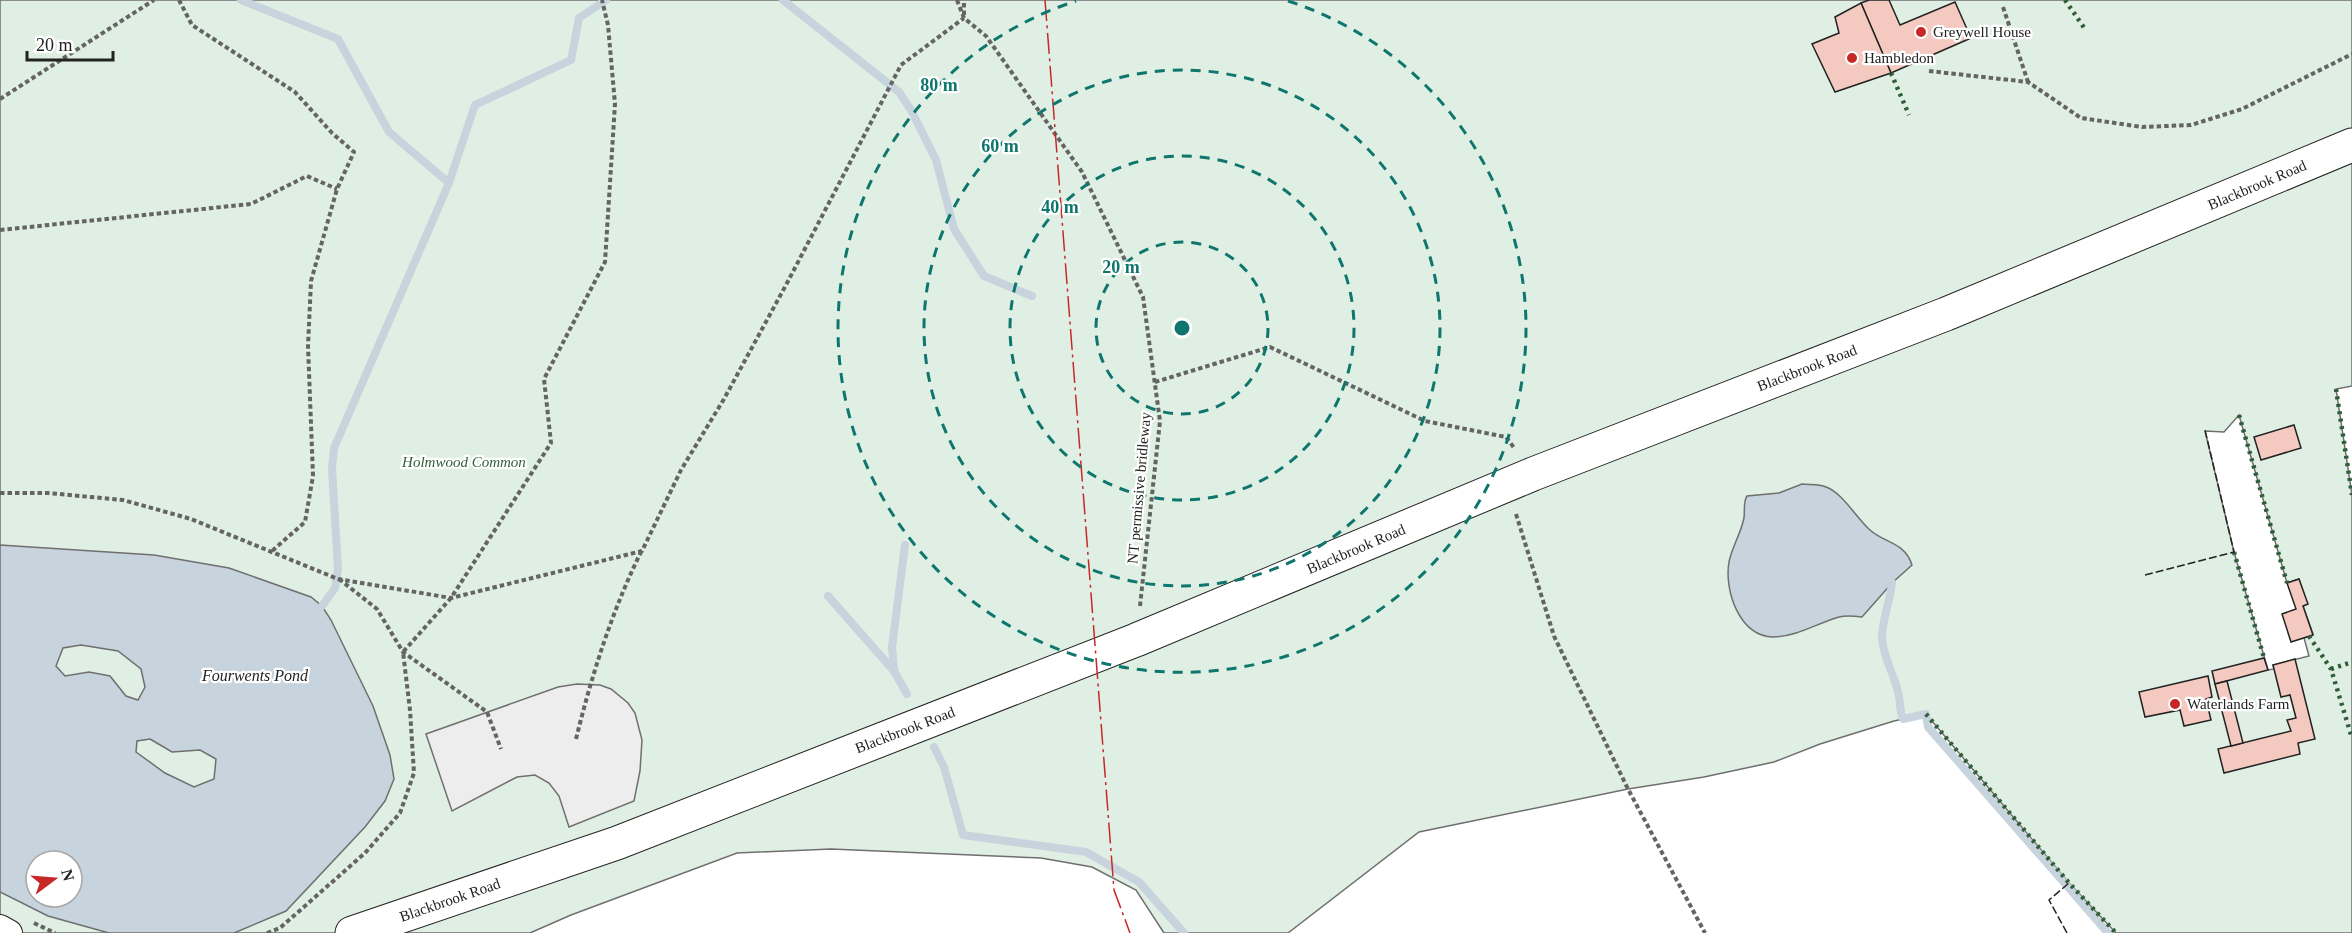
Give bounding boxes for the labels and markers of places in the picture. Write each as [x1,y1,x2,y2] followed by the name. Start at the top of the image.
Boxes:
[1933,24,2031,40] place label: Greywell House
[1914,25,1928,39] marker: Greywell House
[1864,50,1934,66] place label: Hambledon
[1845,51,1859,65] marker: Hambledon
[1172,318,1192,338] centre of rings
[2187,696,2290,712] place label: Waterlands Farm
[2168,697,2182,711] marker: Waterlands Farm

